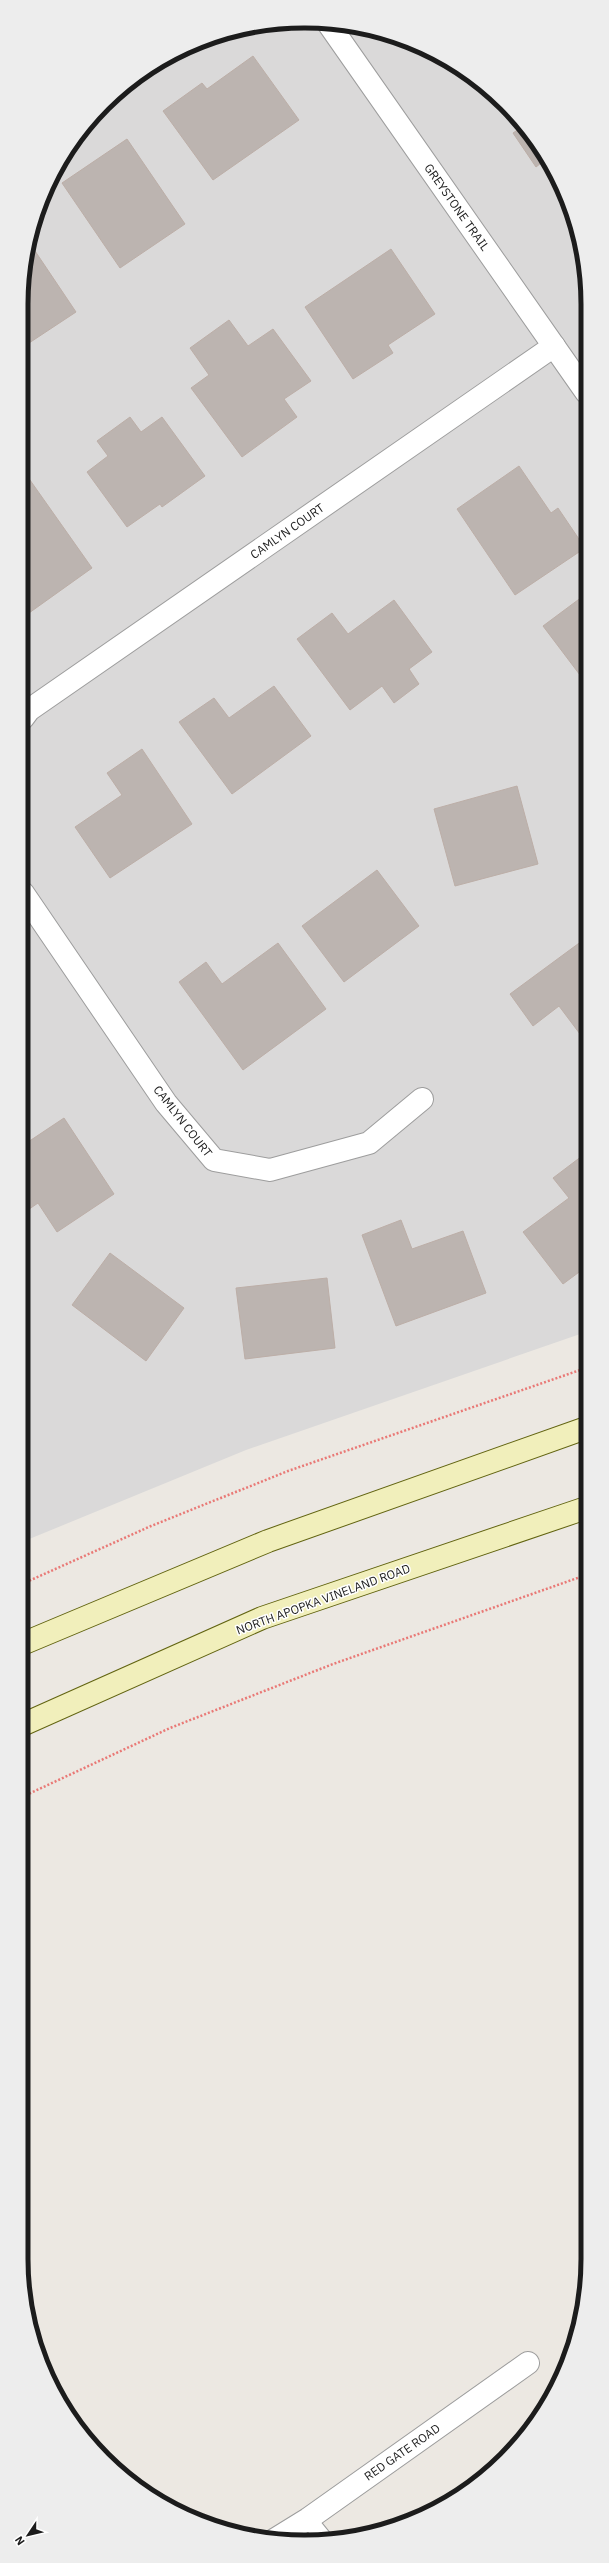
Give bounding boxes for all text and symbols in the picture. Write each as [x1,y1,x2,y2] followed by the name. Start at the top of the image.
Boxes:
[421,161,493,253] street label: GREYSTONE TRAIL
[247,500,327,562] street label: CAMLYN COURT
[150,1082,216,1160] street label: CAMLYN COURT
[234,1560,412,1638] street label: NORTH APOPKA VINELAND ROAD
[361,2420,443,2484] street label: RED GATE ROAD
[8,2515,48,2555] north arrow
[12,2533,28,2548] text: N

